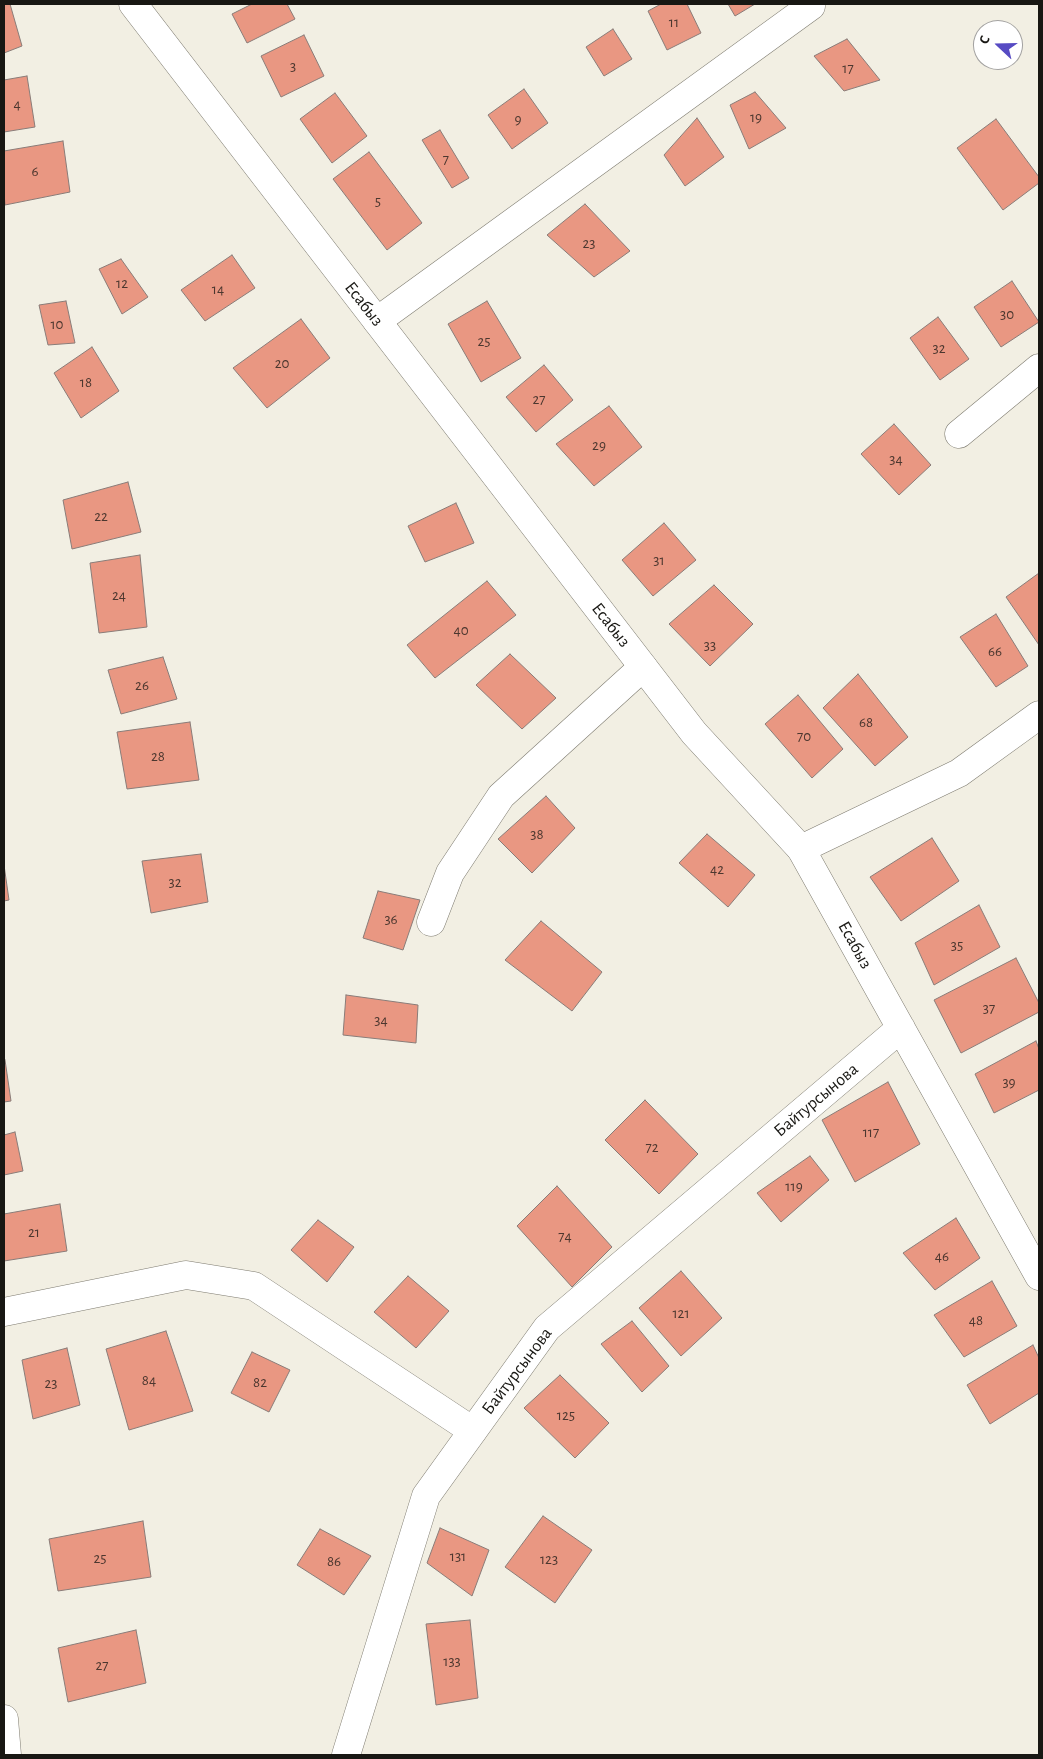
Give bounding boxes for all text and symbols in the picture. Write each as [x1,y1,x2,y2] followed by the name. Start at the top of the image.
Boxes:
[669,13,679,31] house number: 11
[973,20,1023,70] north arrow
[977,34,993,46] text: С
[290,57,296,75] house number: 3
[842,59,854,77] house number: 17
[13,95,21,113] house number: 4
[750,108,762,126] house number: 19
[514,110,522,128] house number: 9
[443,150,449,168] house number: 7
[31,162,39,180] house number: 6
[375,192,381,210] house number: 5
[582,234,596,252] house number: 23
[116,274,128,292] house number: 12
[340,277,388,331] street label: Есабыз
[212,280,224,298] house number: 14
[1000,305,1014,323] house number: 30
[50,315,64,333] house number: 10
[477,332,491,350] house number: 25
[932,339,946,357] house number: 32
[275,354,289,372] house number: 20
[80,373,92,391] house number: 18
[532,390,546,408] house number: 27
[592,436,606,454] house number: 29
[889,450,903,468] house number: 34
[94,507,108,525] house number: 22
[653,551,665,569] house number: 31
[112,586,126,604] house number: 24
[587,598,635,652] street label: Есабыз
[453,621,469,639] house number: 40
[704,636,716,654] house number: 33
[988,642,1002,660] house number: 66
[135,676,149,694] house number: 26
[859,713,873,731] house number: 68
[797,727,811,745] house number: 70
[151,747,165,765] house number: 28
[530,825,544,843] house number: 38
[710,860,724,878] house number: 42
[168,873,182,891] house number: 32
[384,910,398,928] house number: 36
[833,917,877,973] street label: Есабыз
[951,936,963,954] house number: 35
[983,999,995,1017] house number: 37
[374,1011,388,1029] house number: 34
[769,1058,863,1142] street label: Байтурсынова
[1002,1073,1016,1091] house number: 39
[863,1123,879,1141] house number: 117
[645,1138,659,1156] house number: 72
[785,1177,803,1195] house number: 119
[28,1223,40,1241] house number: 21
[558,1227,572,1245] house number: 74
[935,1247,949,1265] house number: 46
[672,1304,690,1322] house number: 121
[969,1311,983,1329] house number: 48
[477,1323,557,1419] street label: Байтурсынова
[142,1371,156,1389] house number: 84
[253,1373,267,1391] house number: 82
[44,1374,58,1392] house number: 23
[557,1406,575,1424] house number: 125
[450,1547,466,1565] house number: 131
[93,1549,107,1567] house number: 25
[540,1550,558,1568] house number: 123
[327,1552,341,1570] house number: 86
[443,1652,461,1670] house number: 133
[95,1656,109,1674] house number: 27

